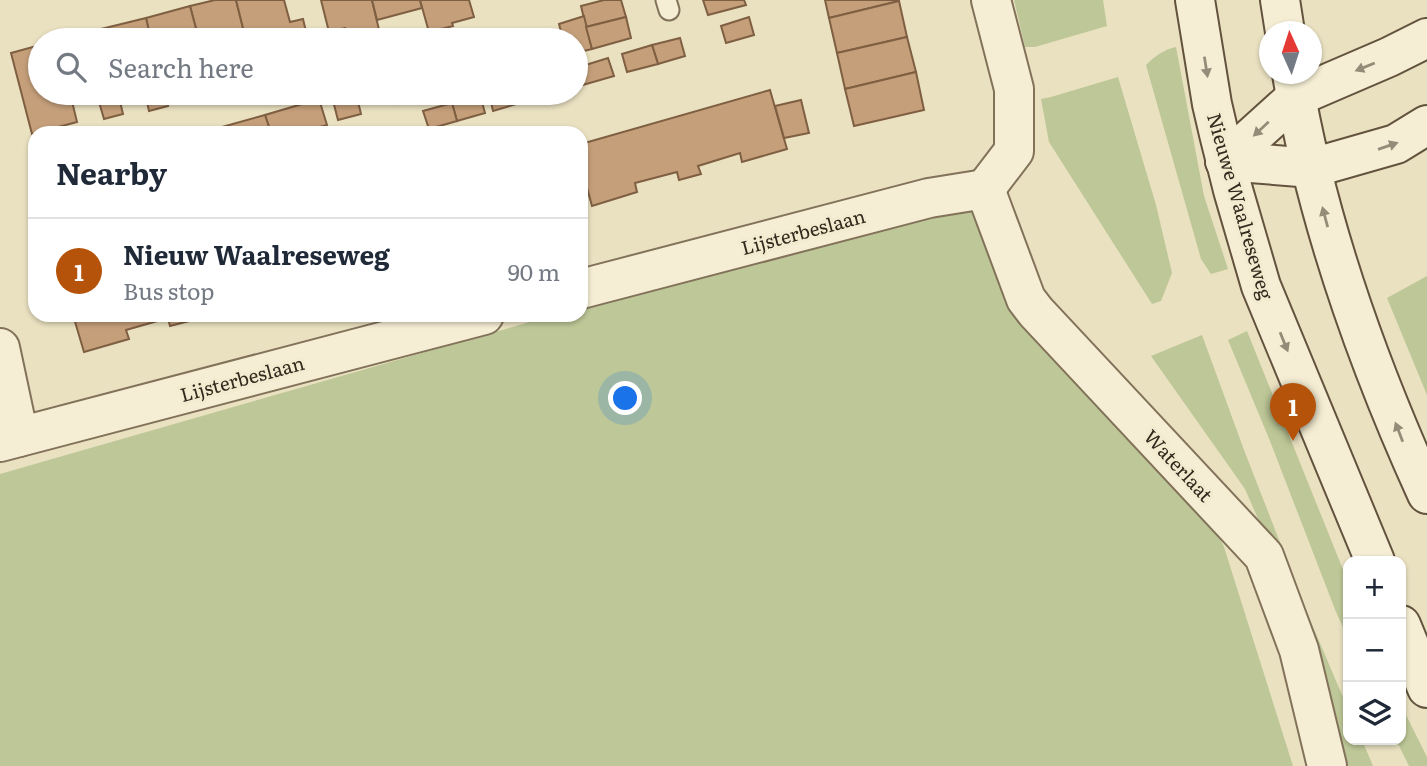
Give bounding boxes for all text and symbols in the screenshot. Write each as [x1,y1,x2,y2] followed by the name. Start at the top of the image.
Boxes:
[1259,21,1322,84] north arrow
[28,28,588,105] search box
[108,47,254,86] text: Search here
[52,48,90,86] icon: search
[1201,56,1212,78] one-way arrow
[1355,61,1375,73] one-way arrow
[1201,109,1281,303] street label: Nieuwe Waalreseweg
[1252,121,1270,137] one-way arrow
[1378,140,1399,151] one-way arrow
[56,150,167,194] text: Nearby
[738,201,868,261] street label: Lijsterbeslaan
[1319,206,1329,227] one-way arrow
[123,234,390,273] text: Nieuw Waalreseweg
[74,254,84,288] text: 1
[508,254,560,288] text: 90 m
[123,273,215,307] text: Bus stop
[1279,332,1290,353] one-way arrow
[177,348,307,408] street label: Lijsterbeslaan
[608,381,642,415] your location
[1270,383,1316,441] pin: 1
[1394,421,1405,442] one-way arrow
[1138,423,1220,508] street label: Waterlaat
[1343,556,1406,745] map controls
[1343,556,1406,619] button: +
[1343,619,1406,682] button: −
[1343,682,1406,745] button: layers

